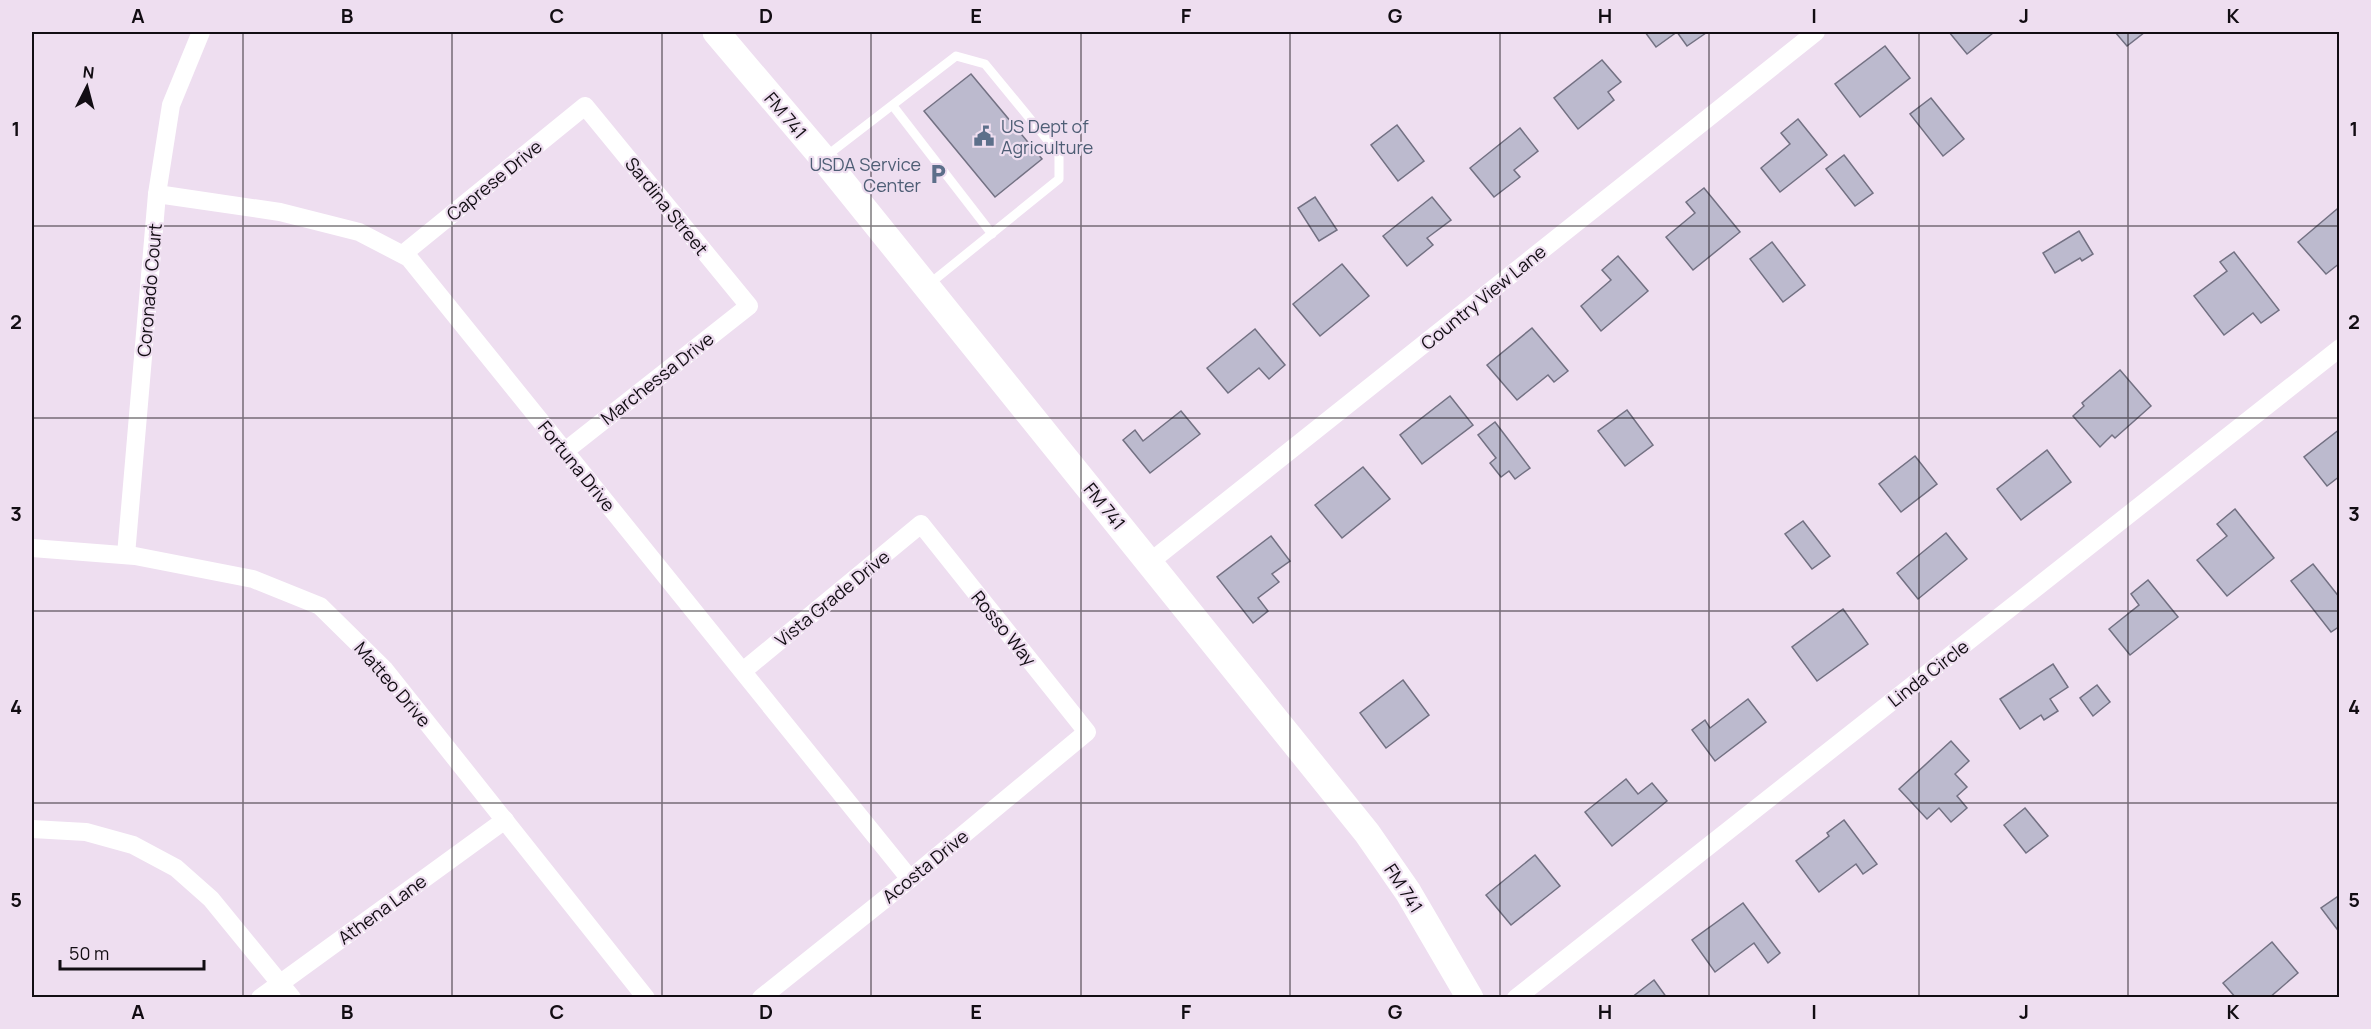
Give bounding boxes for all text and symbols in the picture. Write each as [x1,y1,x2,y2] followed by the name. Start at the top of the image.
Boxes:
[131,2,145,29] text: A
[341,2,354,29] text: B
[550,2,564,29] text: C
[759,2,773,29] text: D
[970,2,982,29] text: E
[1181,2,1192,29] text: F
[1388,2,1403,29] text: G
[1598,2,1612,29] text: H
[1811,2,1817,29] text: I
[2019,2,2029,29] text: J
[2227,2,2240,29] text: K
[57,57,117,117] north arrow
[82,61,95,84] text: N
[760,87,812,143] street label: FM 741
[1001,114,1093,159] place label: US Dept of Agriculture
[12,115,20,142] text: 1
[2350,115,2358,142] text: 1
[972,124,996,148] public building icon: US Dept of Agriculture
[441,134,547,226] street label: Caprese Drive
[620,152,714,260] street label: Sardina Street
[809,152,922,197] place label: USDA Service Center
[926,162,950,186] parking icon: USDA Service Center
[131,222,167,358] street label: Coronado Court
[1416,239,1550,355] street label: Country View Lane
[10,308,22,335] text: 2
[2348,308,2360,335] text: 2
[596,326,718,430] street label: Marchessa Drive
[533,416,621,516] street label: Fortuna Drive
[1079,478,1131,534] street label: FM 741
[10,500,22,527] text: 3
[2348,500,2360,527] text: 3
[770,544,894,652] street label: Vista Grade Drive
[966,585,1042,671] street label: Rosso Way
[1883,634,1973,712] street label: Linda Circle
[349,636,437,732] street label: Matteo Drive
[10,693,22,720] text: 4
[2348,693,2360,720] text: 4
[877,824,973,908] street label: Acosta Drive
[1379,859,1429,917] street label: FM 741
[333,869,431,949] street label: Athena Lane
[10,886,22,913] text: 5
[2348,886,2360,913] text: 5
[60,933,204,971] scale bar
[69,941,109,965] text: 50 m
[131,998,145,1025] text: A
[341,998,354,1025] text: B
[550,998,564,1025] text: C
[759,998,773,1025] text: D
[970,998,982,1025] text: E
[1181,998,1192,1025] text: F
[1388,998,1403,1025] text: G
[1598,998,1612,1025] text: H
[1811,998,1817,1025] text: I
[2019,998,2029,1025] text: J
[2227,998,2240,1025] text: K

